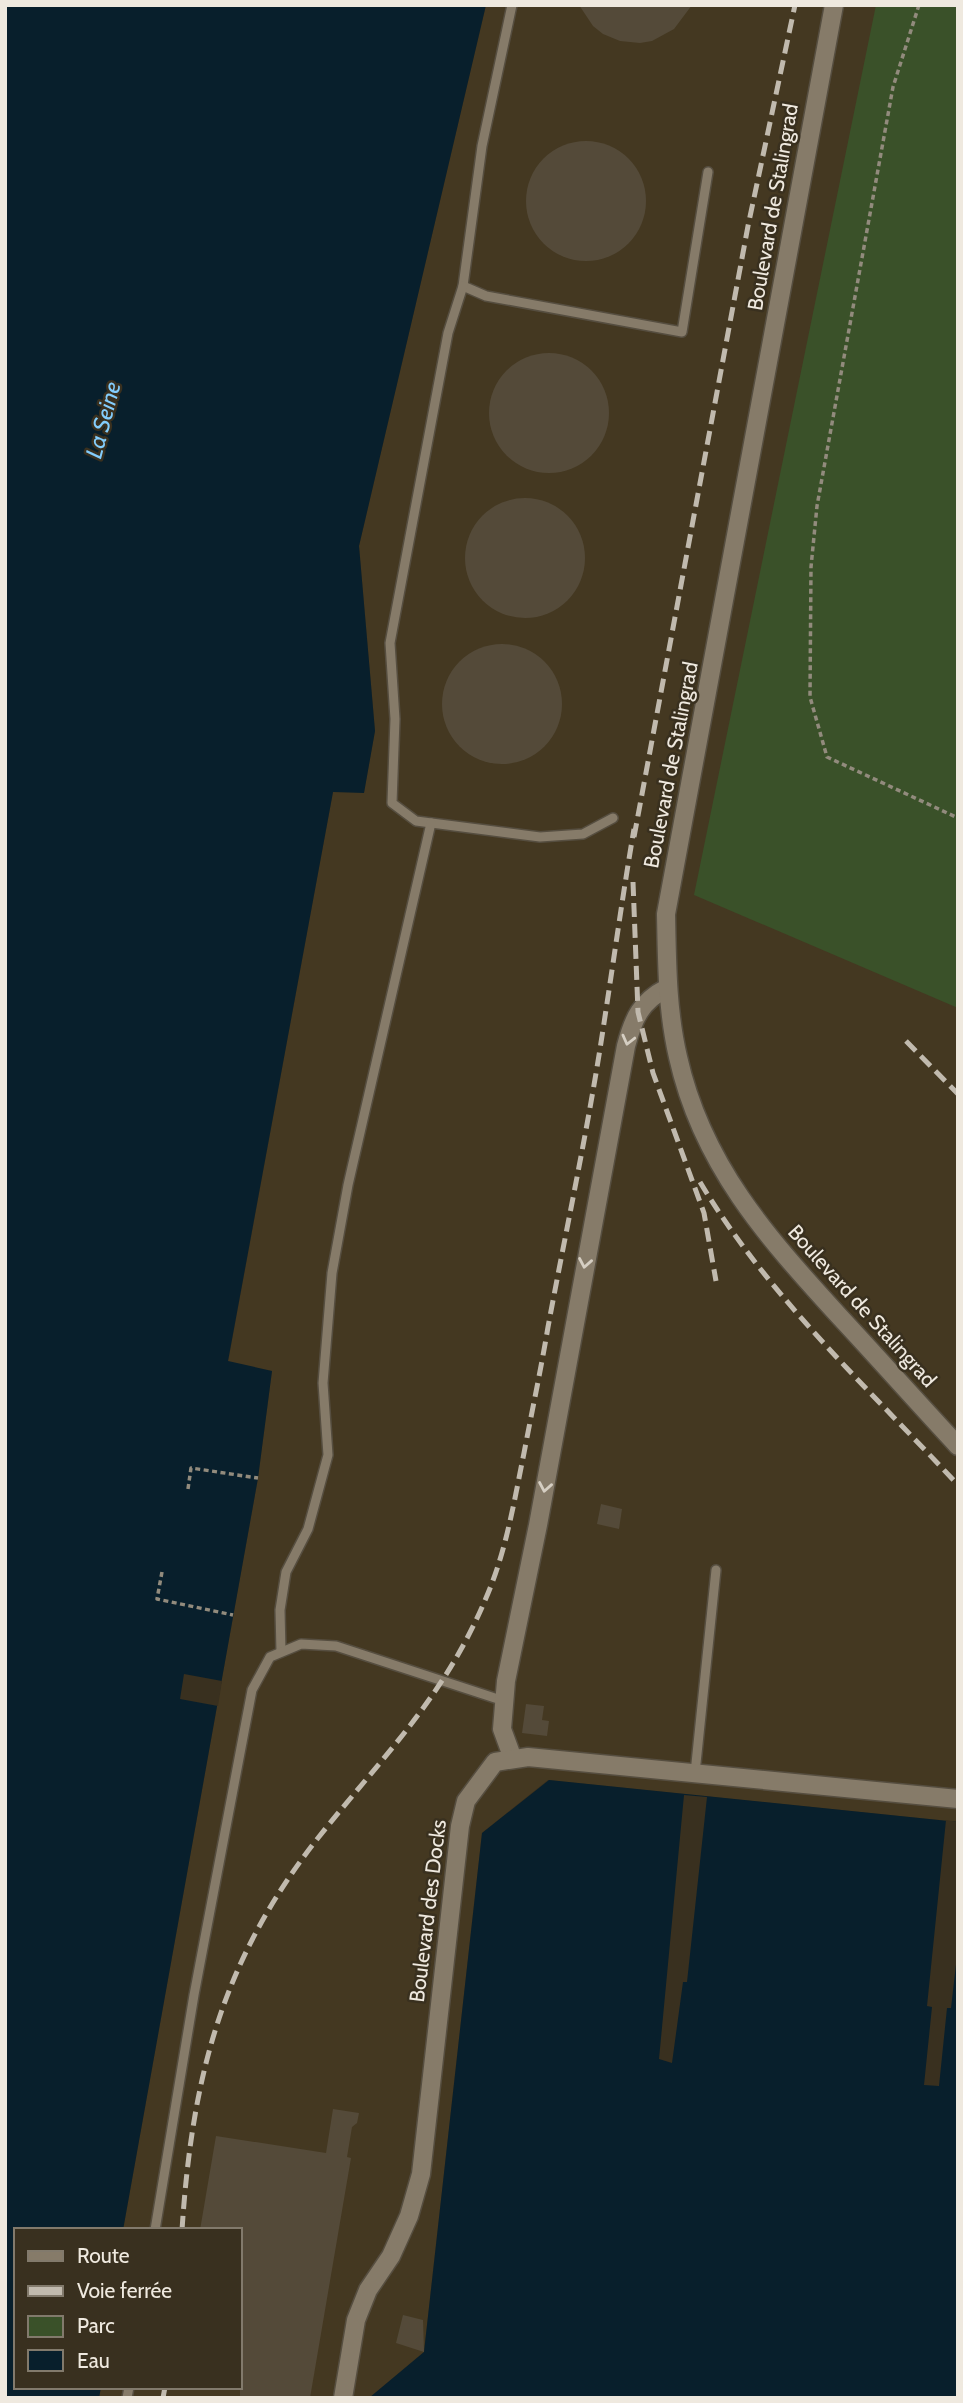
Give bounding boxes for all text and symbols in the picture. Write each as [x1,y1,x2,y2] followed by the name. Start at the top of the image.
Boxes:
[742,101,803,312] street label: Boulevard de Stalingrad
[79,379,127,461] water label: La Seine
[638,660,703,870] street label: Boulevard de Stalingrad
[622,1034,636,1046] one-way arrow
[783,1219,942,1392] street label: Boulevard de Stalingrad
[579,1257,594,1269] one-way arrow
[538,1481,553,1493] one-way arrow
[404,1818,451,2004] street label: Boulevard des Docks
[14,2228,242,2389] legend
[77,2243,130,2268] text: Route
[77,2278,172,2303] text: Voie ferrée
[77,2313,115,2338] text: Parc
[77,2348,110,2373] text: Eau

